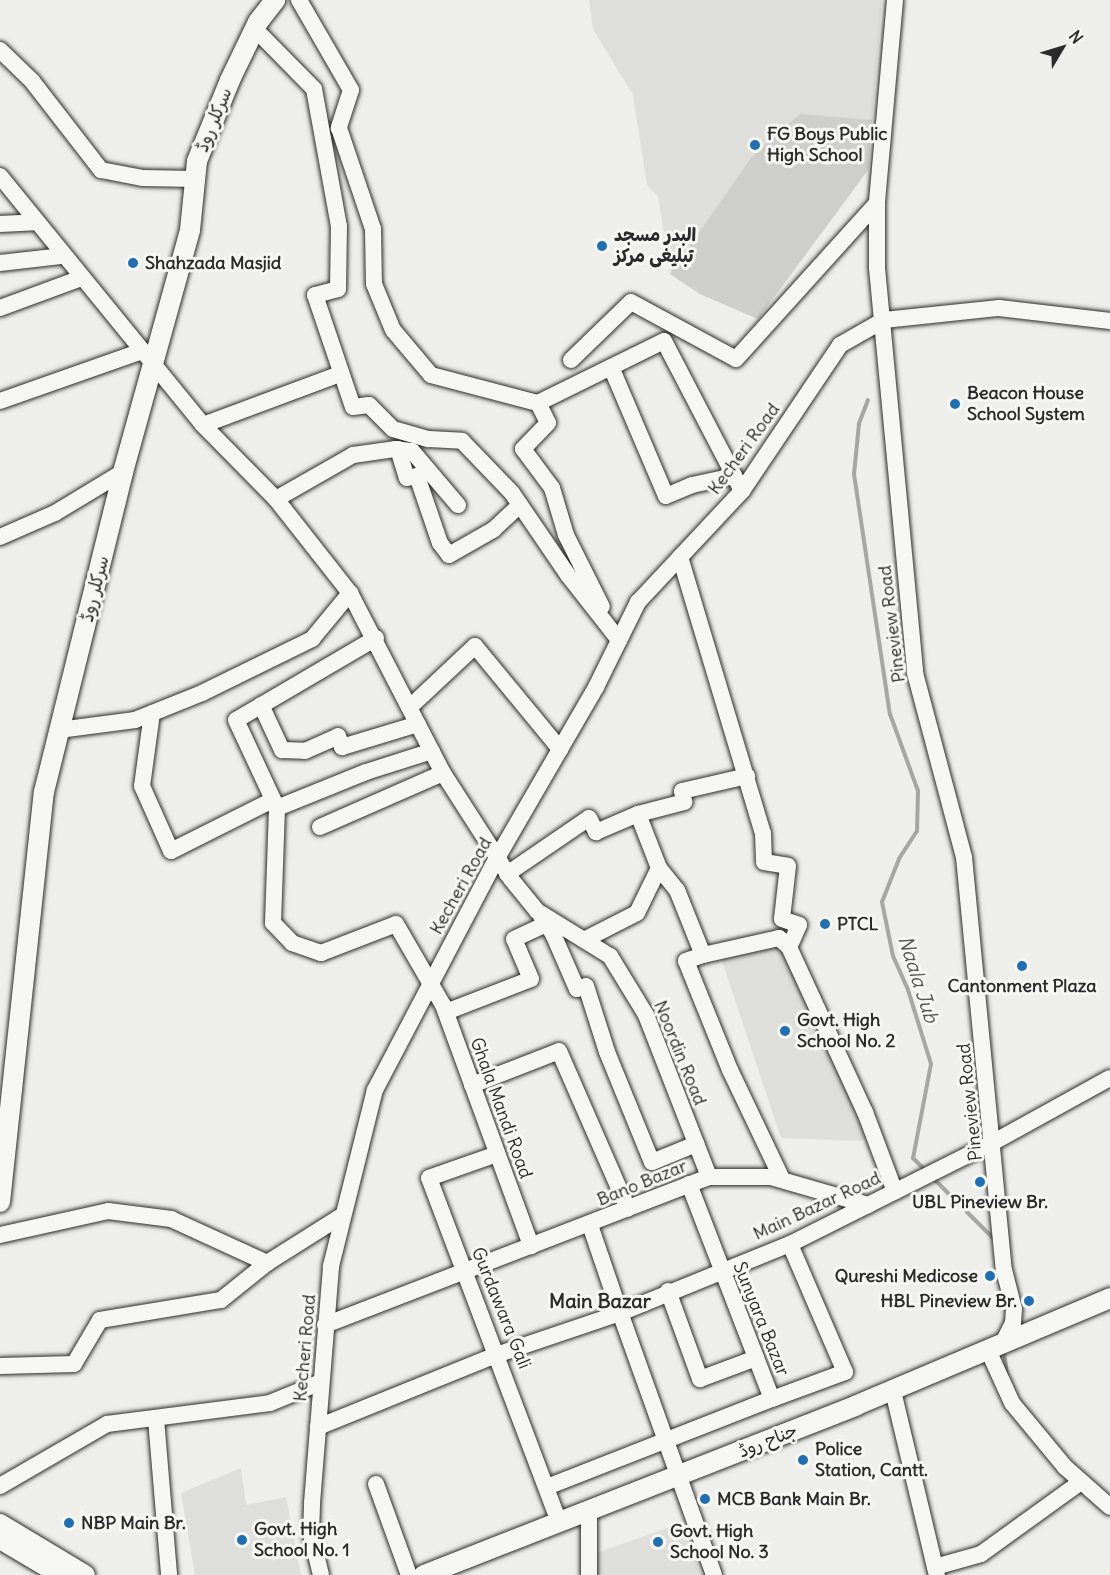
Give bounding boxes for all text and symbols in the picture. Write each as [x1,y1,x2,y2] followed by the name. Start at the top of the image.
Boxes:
[1032,18,1092,78] north arrow
[1065,26,1087,47] text: N
[191,85,237,155] street label: سرکلر روڈ
[767,124,887,166] place label: FG Boys Public High School
[748,138,762,152] marker: FG Boys Public High School
[614,225,696,268] place label: البدر مسجد تبلیغی مرکز
[595,239,609,253] marker: البدر مسجد تبلیغی مرکز
[145,252,281,274] place label: Shahzada Masjid
[126,256,140,270] marker: Shahzada Masjid
[967,383,1085,426] place label: Beacon House School System
[948,397,962,411] marker: Beacon House School System
[704,399,784,499] street label: Kecheri Road
[76,554,114,624] street label: سرکلر روڈ
[874,564,910,684] street label: Pineview Road
[425,834,497,938] street label: Kecheri Road
[837,913,878,935] place label: PTCL
[818,917,832,931] marker: PTCL
[894,933,944,1025] water label: Naala Jub
[1015,959,1029,973] marker: Cantonment Plaza
[948,975,1096,997] place label: Cantonment Plaza
[649,997,711,1109] street label: Noordin Road
[797,1010,895,1052] place label: Govt. High School No. 2
[778,1024,792,1038] marker: Govt. High School No. 2
[465,1035,537,1181] street label: Ghala Mandi Road
[953,1042,987,1162] street label: Pineview Road
[594,1155,690,1211] street label: Bano Bazar
[750,1167,884,1245] street label: Main Bazar Road
[973,1175,987,1189] marker: UBL Pineview Br.
[912,1191,1048,1213] place label: UBL Pineview Br.
[467,1244,535,1372] street label: Gurdawara Gali
[728,1259,794,1379] street label: Sunyara Bazar
[835,1265,978,1287] place label: Qureshi Medicose
[983,1269,997,1283] marker: Qureshi Medicose
[549,1288,651,1312] district label: Main Bazar
[881,1290,1017,1312] place label: HBL Pineview Br.
[290,1294,320,1402] street label: Kecheri Road
[1022,1294,1036,1308] marker: HBL Pineview Br.
[735,1419,801,1463] street label: جناح روڈ
[815,1439,928,1482] place label: Police Station, Cantt.
[796,1453,810,1467] marker: Police Station, Cantt.
[717,1488,871,1510] place label: MCB Bank Main Br.
[698,1492,712,1506] marker: MCB Bank Main Br.
[81,1512,186,1534] place label: NBP Main Br.
[62,1516,76,1530] marker: NBP Main Br.
[254,1519,350,1562] place label: Govt. High School No. 1
[670,1521,769,1564] place label: Govt. High School No. 3
[235,1533,249,1547] marker: Govt. High School No. 1
[651,1535,665,1549] marker: Govt. High School No. 3

